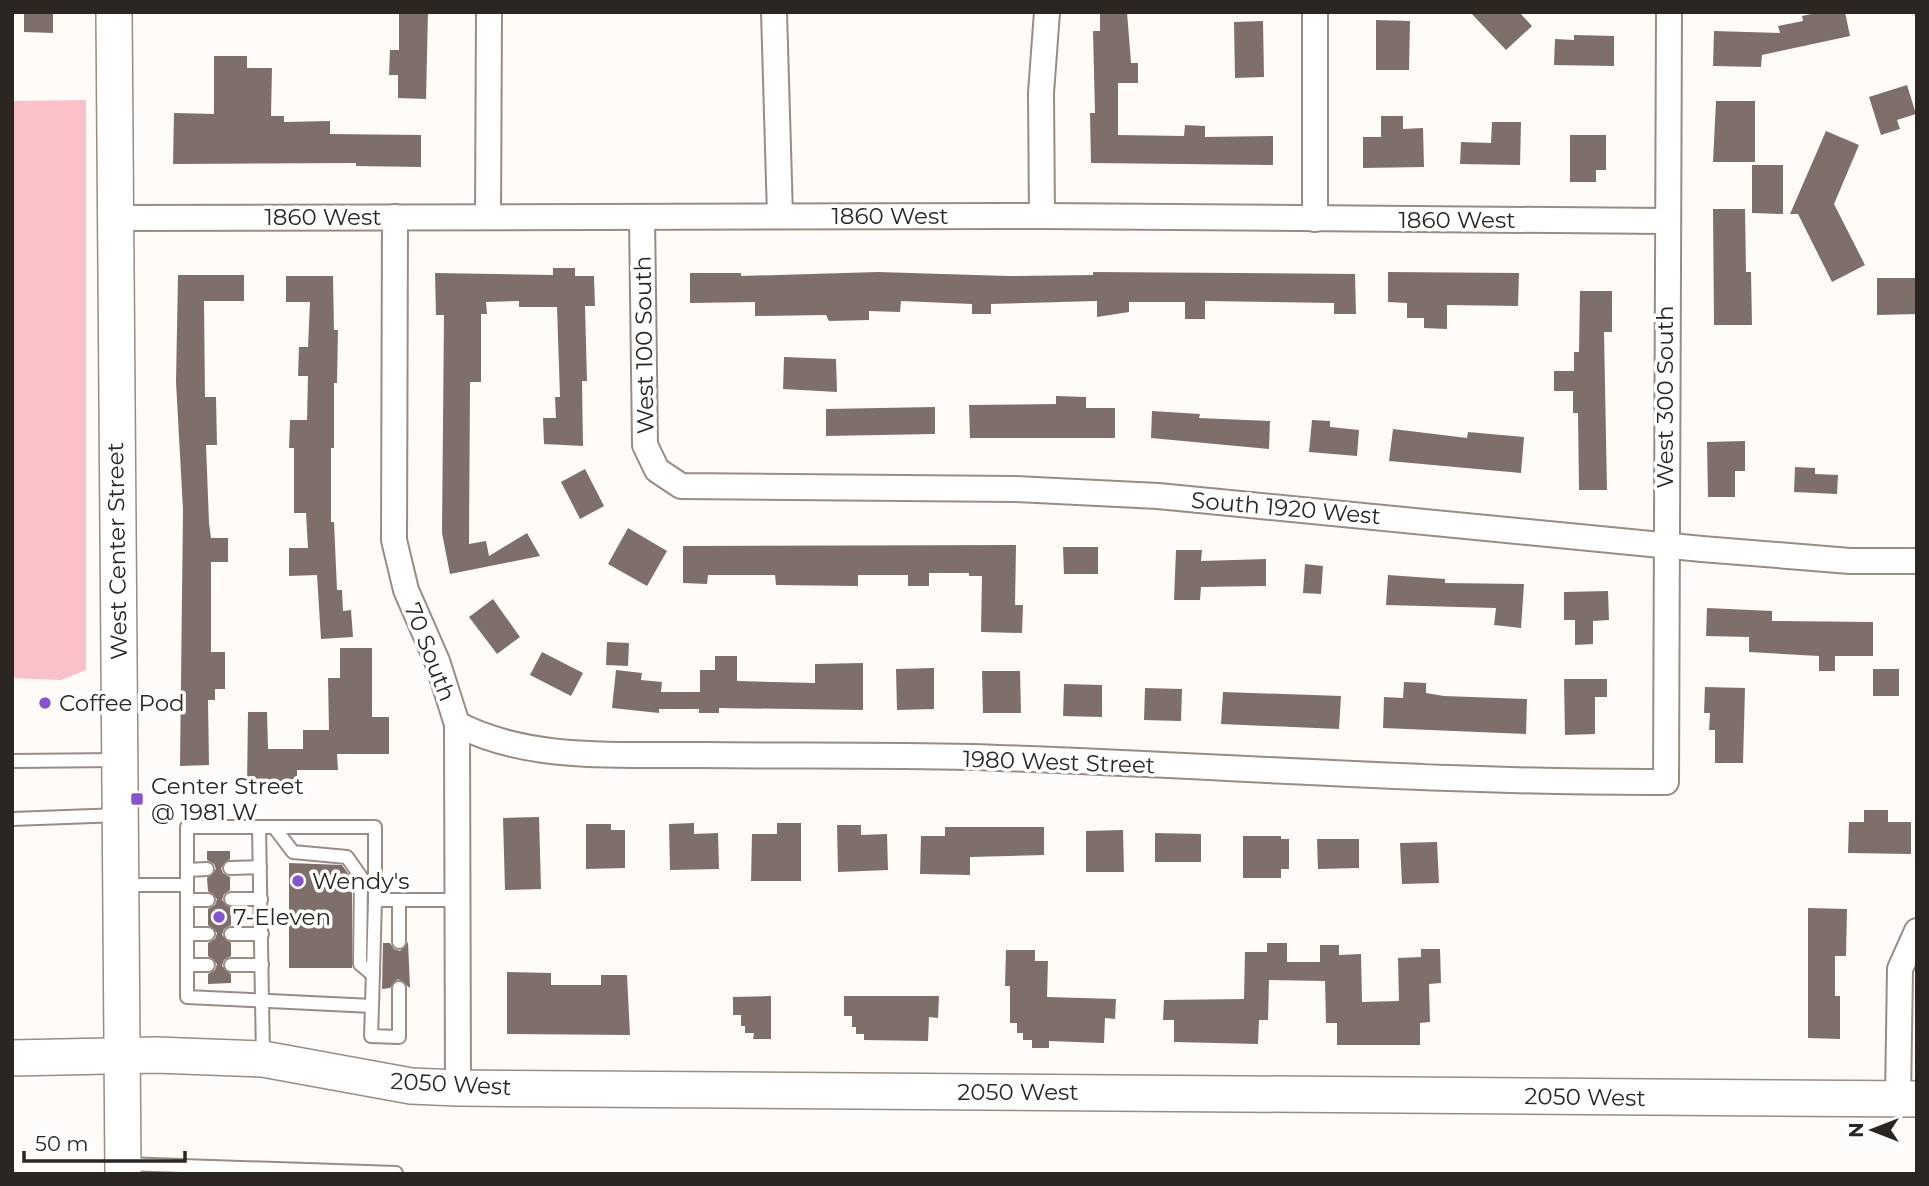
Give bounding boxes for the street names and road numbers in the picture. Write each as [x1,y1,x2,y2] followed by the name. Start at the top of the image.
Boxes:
[832,202,948,230] street label: 1860 West
[265,203,381,231] street label: 1860 West
[1399,206,1515,234] street label: 1860 West
[628,256,660,434] street label: West 100 South
[1651,305,1679,489] street label: West 300 South
[101,442,133,660] street label: West Center Street
[1190,486,1382,530] street label: South 1920 West
[398,599,462,705] street label: 70 South
[962,745,1156,779] street label: 1980 West Street
[390,1067,512,1101] street label: 2050 West
[957,1078,1079,1106] street label: 2050 West
[1524,1082,1646,1112] street label: 2050 West

